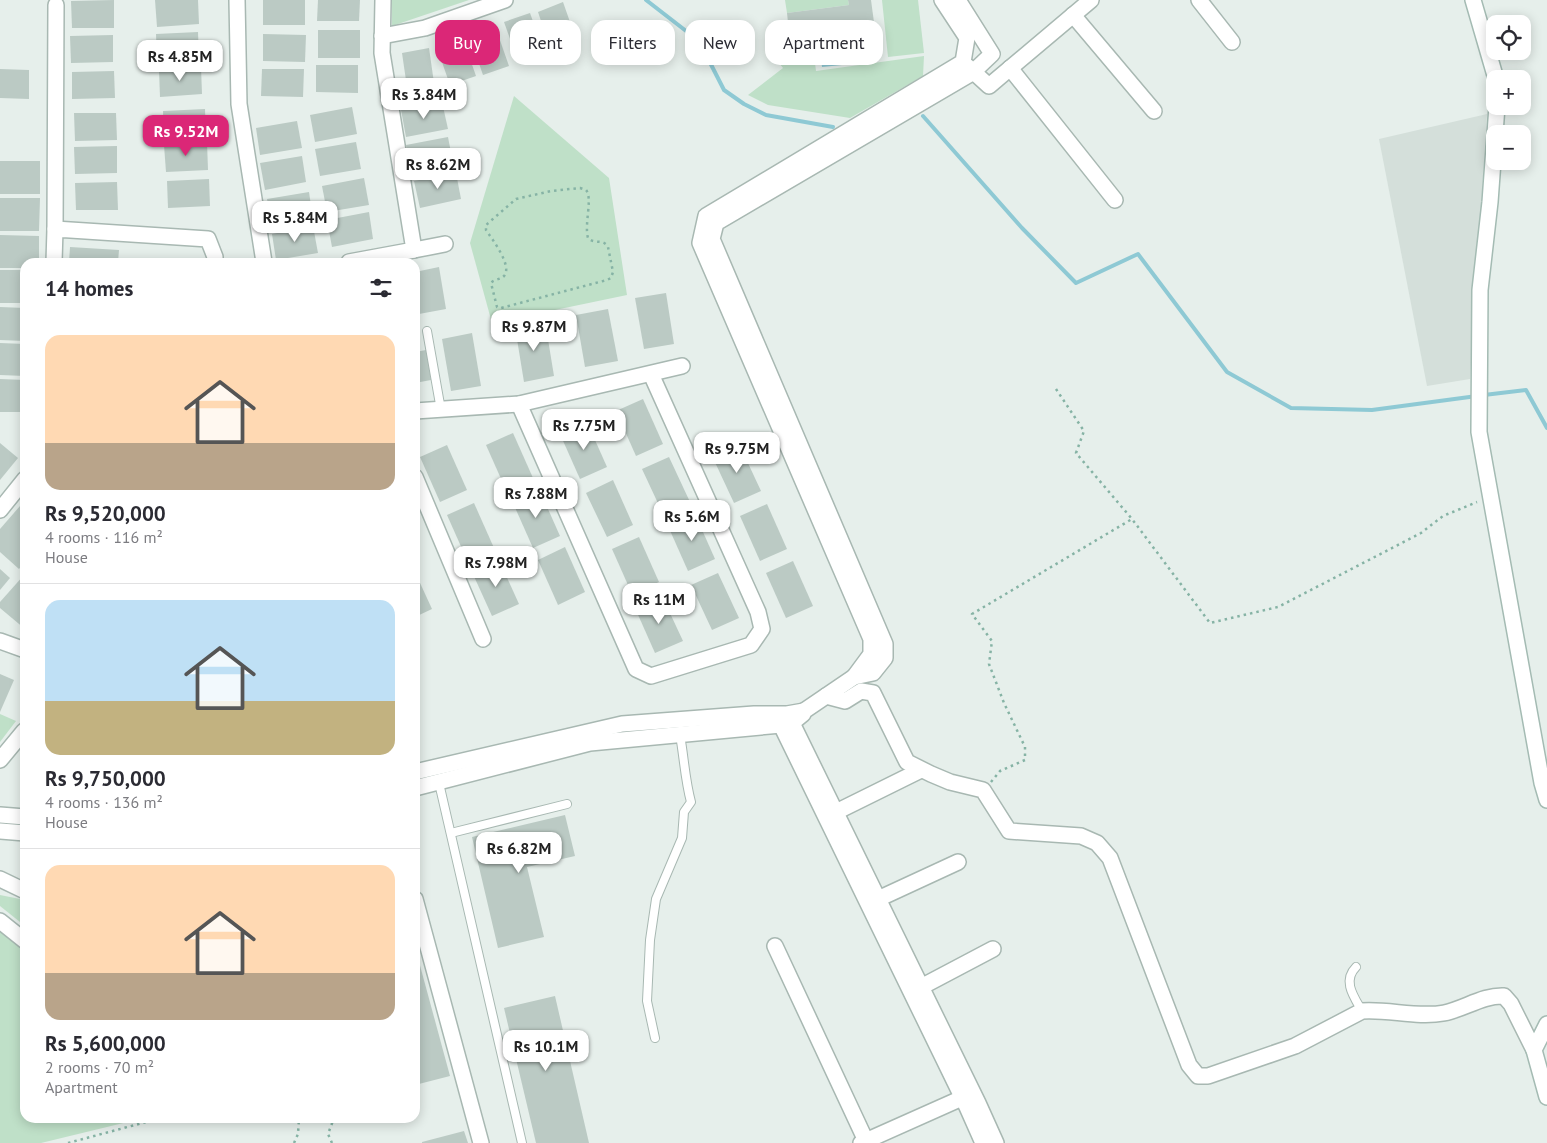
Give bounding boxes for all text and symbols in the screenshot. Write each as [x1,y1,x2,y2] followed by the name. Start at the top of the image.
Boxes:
[1486,15,1531,170] map controls
[1486,15,1531,60] button: locate
[435,20,500,65] chip: Buy
[510,20,581,65] chip: Rent
[591,20,675,65] chip: Filters
[685,20,755,65] chip: New
[765,20,883,65] chip: Apartment
[128,39,232,82] pin: Rs 4.85M
[148,46,212,66] text: Rs 4.85M
[1486,70,1531,115] button: +
[372,78,476,120] pin: Rs 3.84M
[392,84,456,104] text: Rs 3.84M
[134,114,238,157] pin: Rs 9.52M
[154,121,218,141] text: Rs 9.52M
[1486,125,1531,170] button: −
[386,148,490,190] pin: Rs 8.62M
[406,154,470,174] text: Rs 8.62M
[243,200,347,243] pin: Rs 5.84M
[263,207,327,227] text: Rs 5.84M
[367,274,395,302] icon: filters
[45,275,133,302] text: 14 homes
[482,310,586,352] pin: Rs 9.87M
[502,316,566,336] text: Rs 9.87M
[175,367,265,457] icon: home
[532,408,636,451] pin: Rs 7.75M
[553,415,615,435] text: Rs 7.75M
[685,432,789,474] pin: Rs 9.75M
[705,438,769,458] text: Rs 9.75M
[484,476,588,519] pin: Rs 7.88M
[505,483,567,503] text: Rs 7.88M
[45,500,166,527] text: Rs 9,520,000
[646,500,738,542] pin: Rs 5.6M
[664,506,720,526] text: Rs 5.6M
[45,527,163,547] text: 4 rooms · 116 m²
[444,546,548,588] pin: Rs 7.98M
[45,547,88,567] text: House
[465,552,527,572] text: Rs 7.98M
[618,582,700,625] pin: Rs 11M
[633,589,685,609] text: Rs 11M
[175,633,265,723] icon: home
[45,765,166,792] text: Rs 9,750,000
[45,792,163,812] text: 4 rooms · 136 m²
[45,812,88,832] text: House
[467,832,571,874] pin: Rs 6.82M
[487,838,551,858] text: Rs 6.82M
[175,898,265,988] icon: home
[45,1030,166,1057] text: Rs 5,600,000
[494,1030,598,1072] pin: Rs 10.1M
[514,1036,578,1056] text: Rs 10.1M
[45,1057,154,1077] text: 2 rooms · 70 m²
[45,1077,118,1097] text: Apartment

